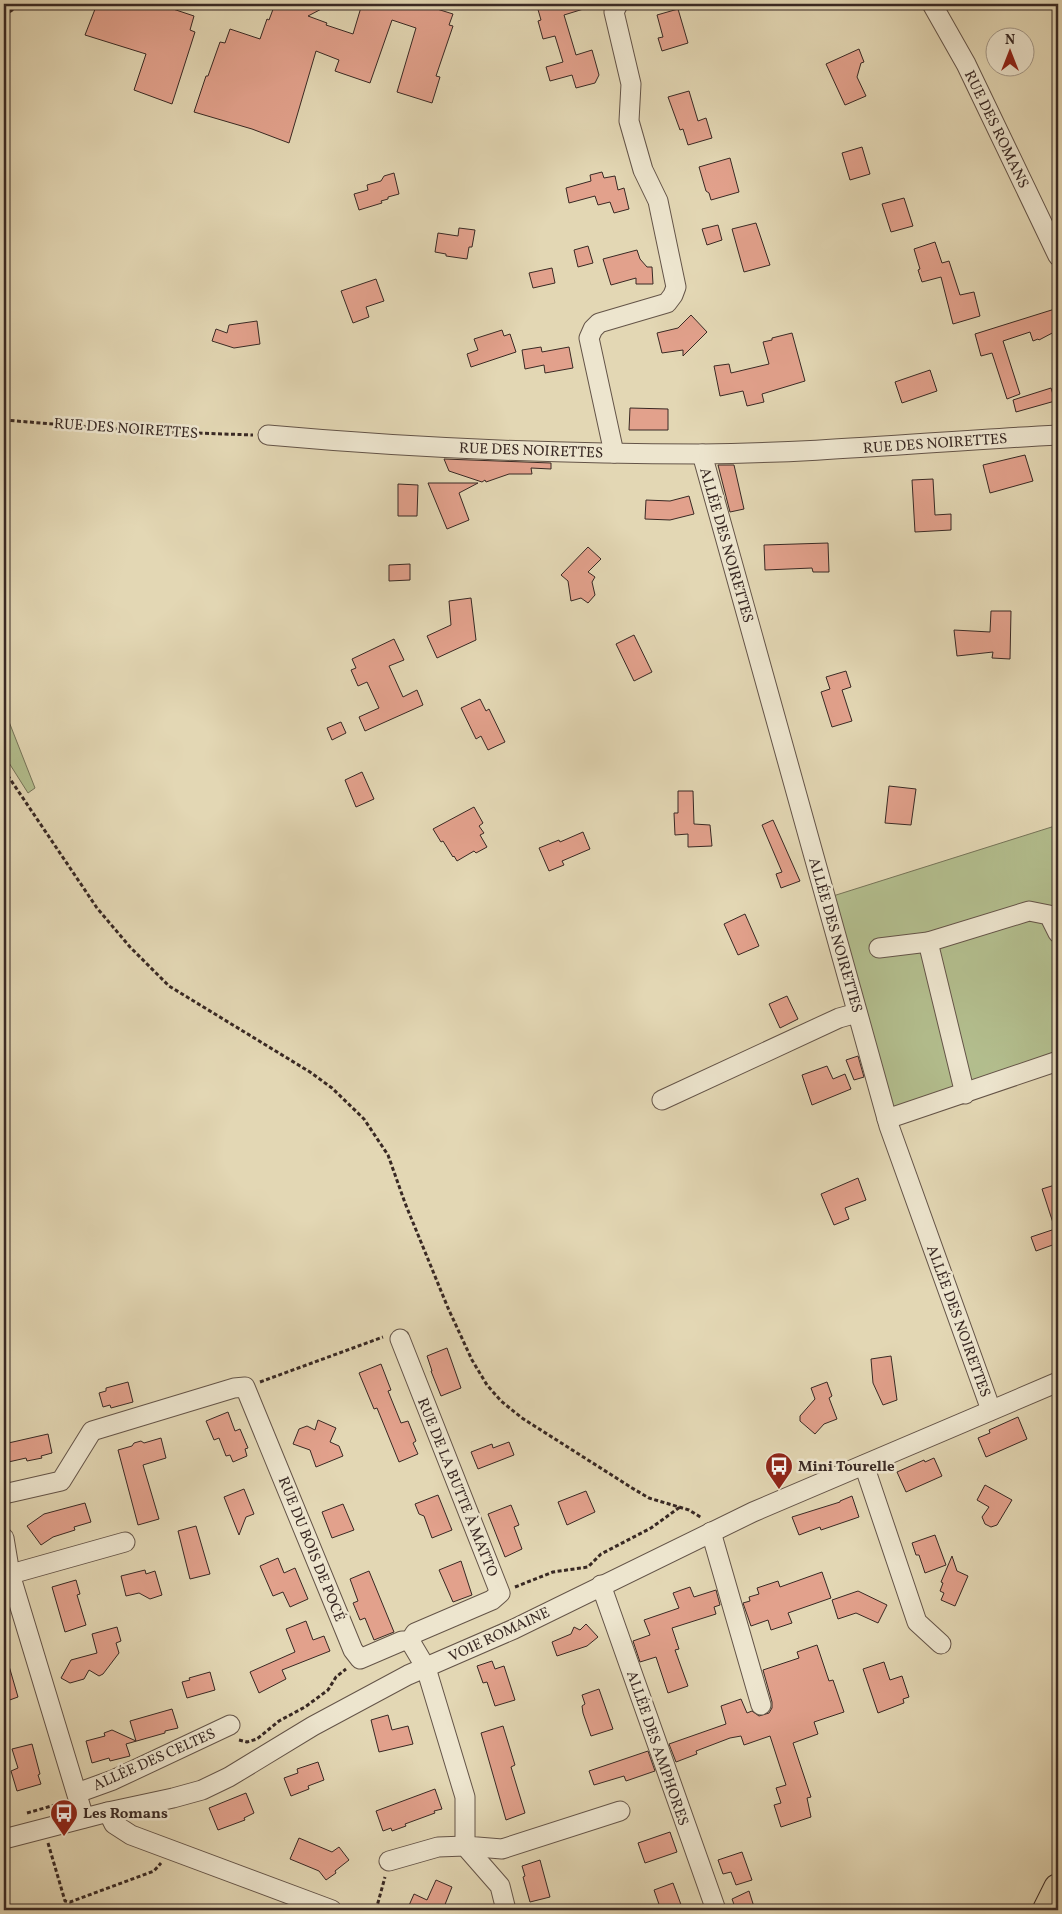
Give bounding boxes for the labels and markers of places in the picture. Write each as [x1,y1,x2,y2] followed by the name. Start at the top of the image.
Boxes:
[764,1451,794,1490] bus stop icon: Mini Tourelle
[798,1457,895,1478] place label: Mini Tourelle
[49,1798,79,1837] bus stop icon: Les Romans
[83,1804,168,1825] place label: Les Romans

